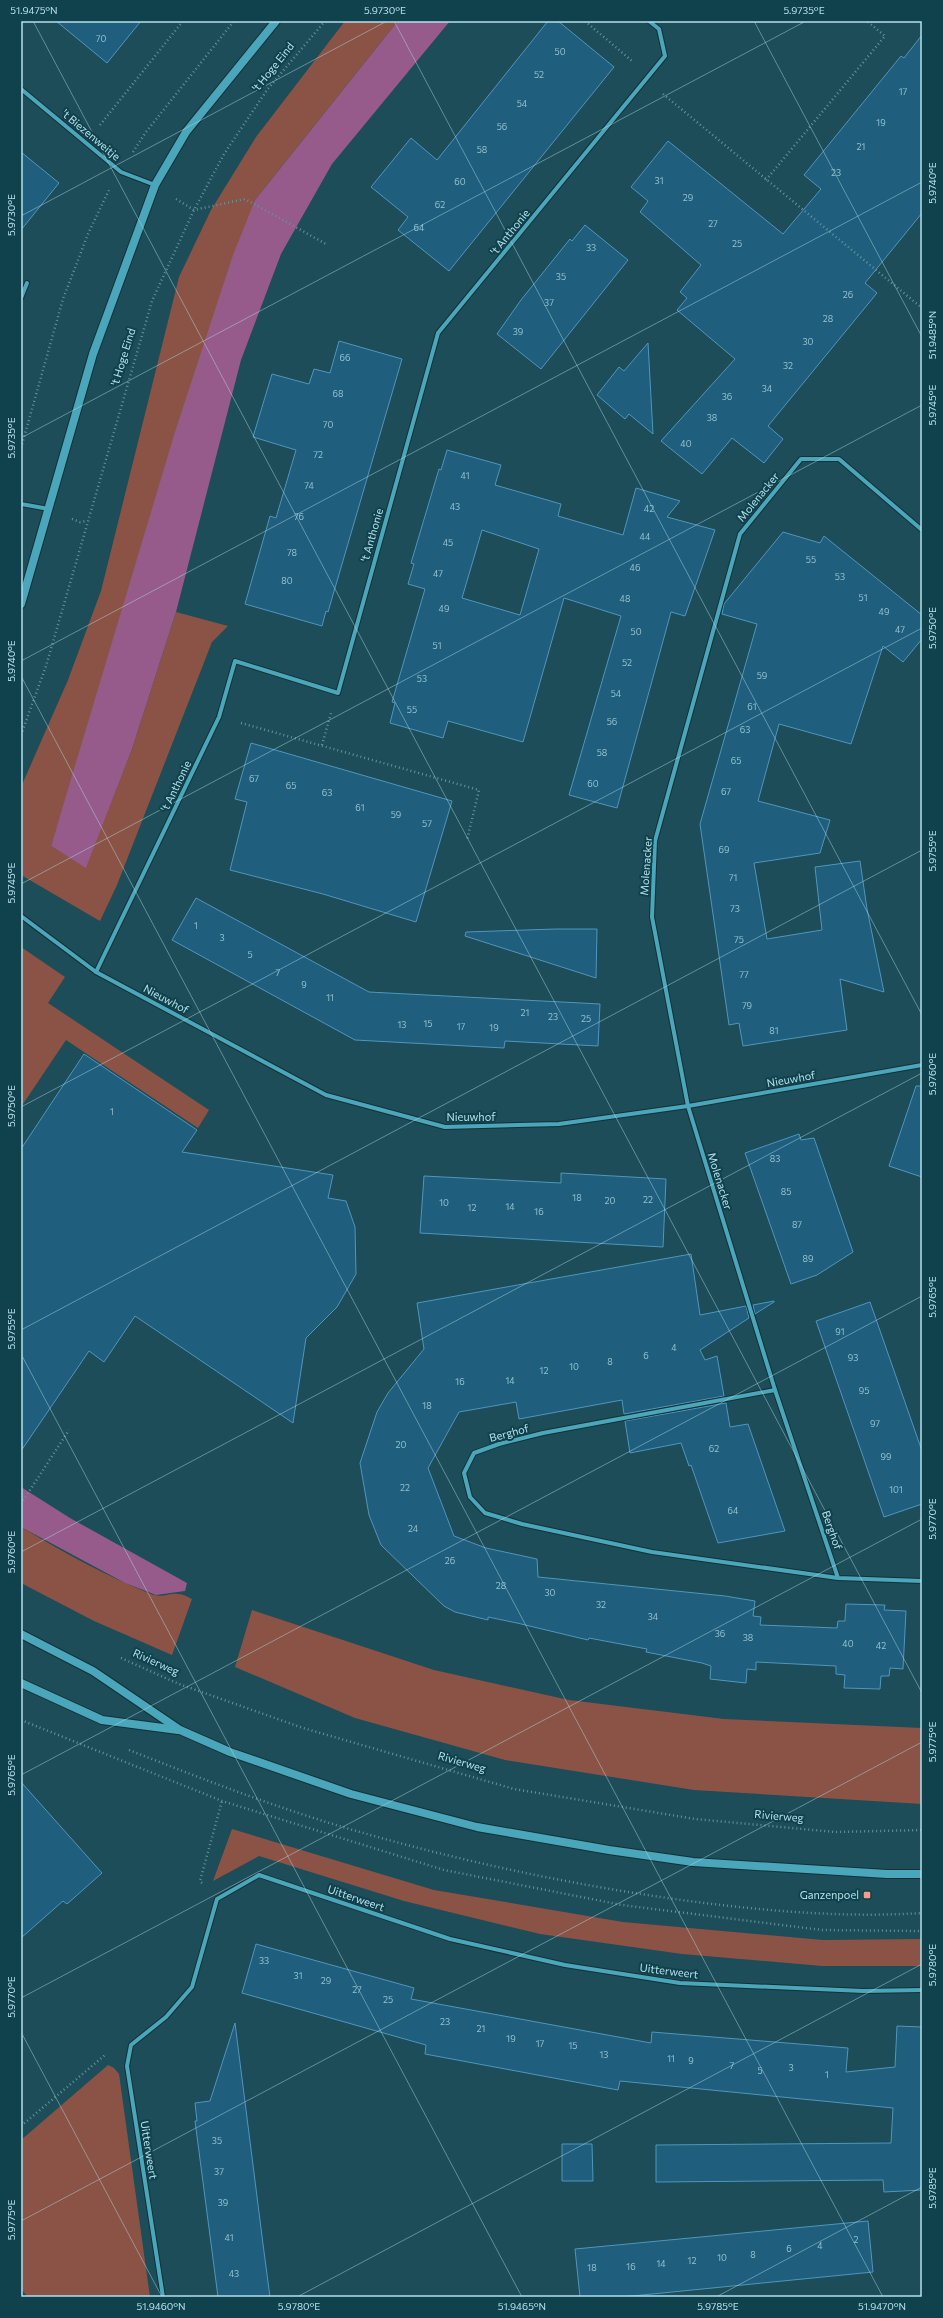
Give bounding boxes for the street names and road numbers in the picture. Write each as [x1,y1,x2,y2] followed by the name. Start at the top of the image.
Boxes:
[249,39,296,94] street label: 't Hoge Eind
[59,106,123,163] street label: 't Biezenweitje
[487,206,532,257] street label: 't Anthonie
[108,327,137,387] street label: 't Hoge Eind
[734,469,782,524] street label: Molenacker
[358,506,385,563] street label: 't Anthonie
[158,758,194,813] street label: 't Anthonie
[637,835,654,896] street label: Molenacker
[142,981,192,1016] street label: Nieuwhof
[766,1068,817,1089] street label: Nieuwhof
[446,1110,496,1123] street label: Nieuwhof
[706,1151,736,1212] street label: Molenacker
[488,1421,531,1444] street label: Berghof
[820,1509,845,1552] street label: Berghof
[131,1646,181,1678] street label: Rivierweg
[437,1748,488,1775] street label: Rivierweg
[754,1807,804,1824] street label: Rivierweg
[326,1882,387,1913] street label: Uitterweert
[639,1960,700,1981] street label: Uitterweert
[138,2120,161,2181] street label: Uitterweert

